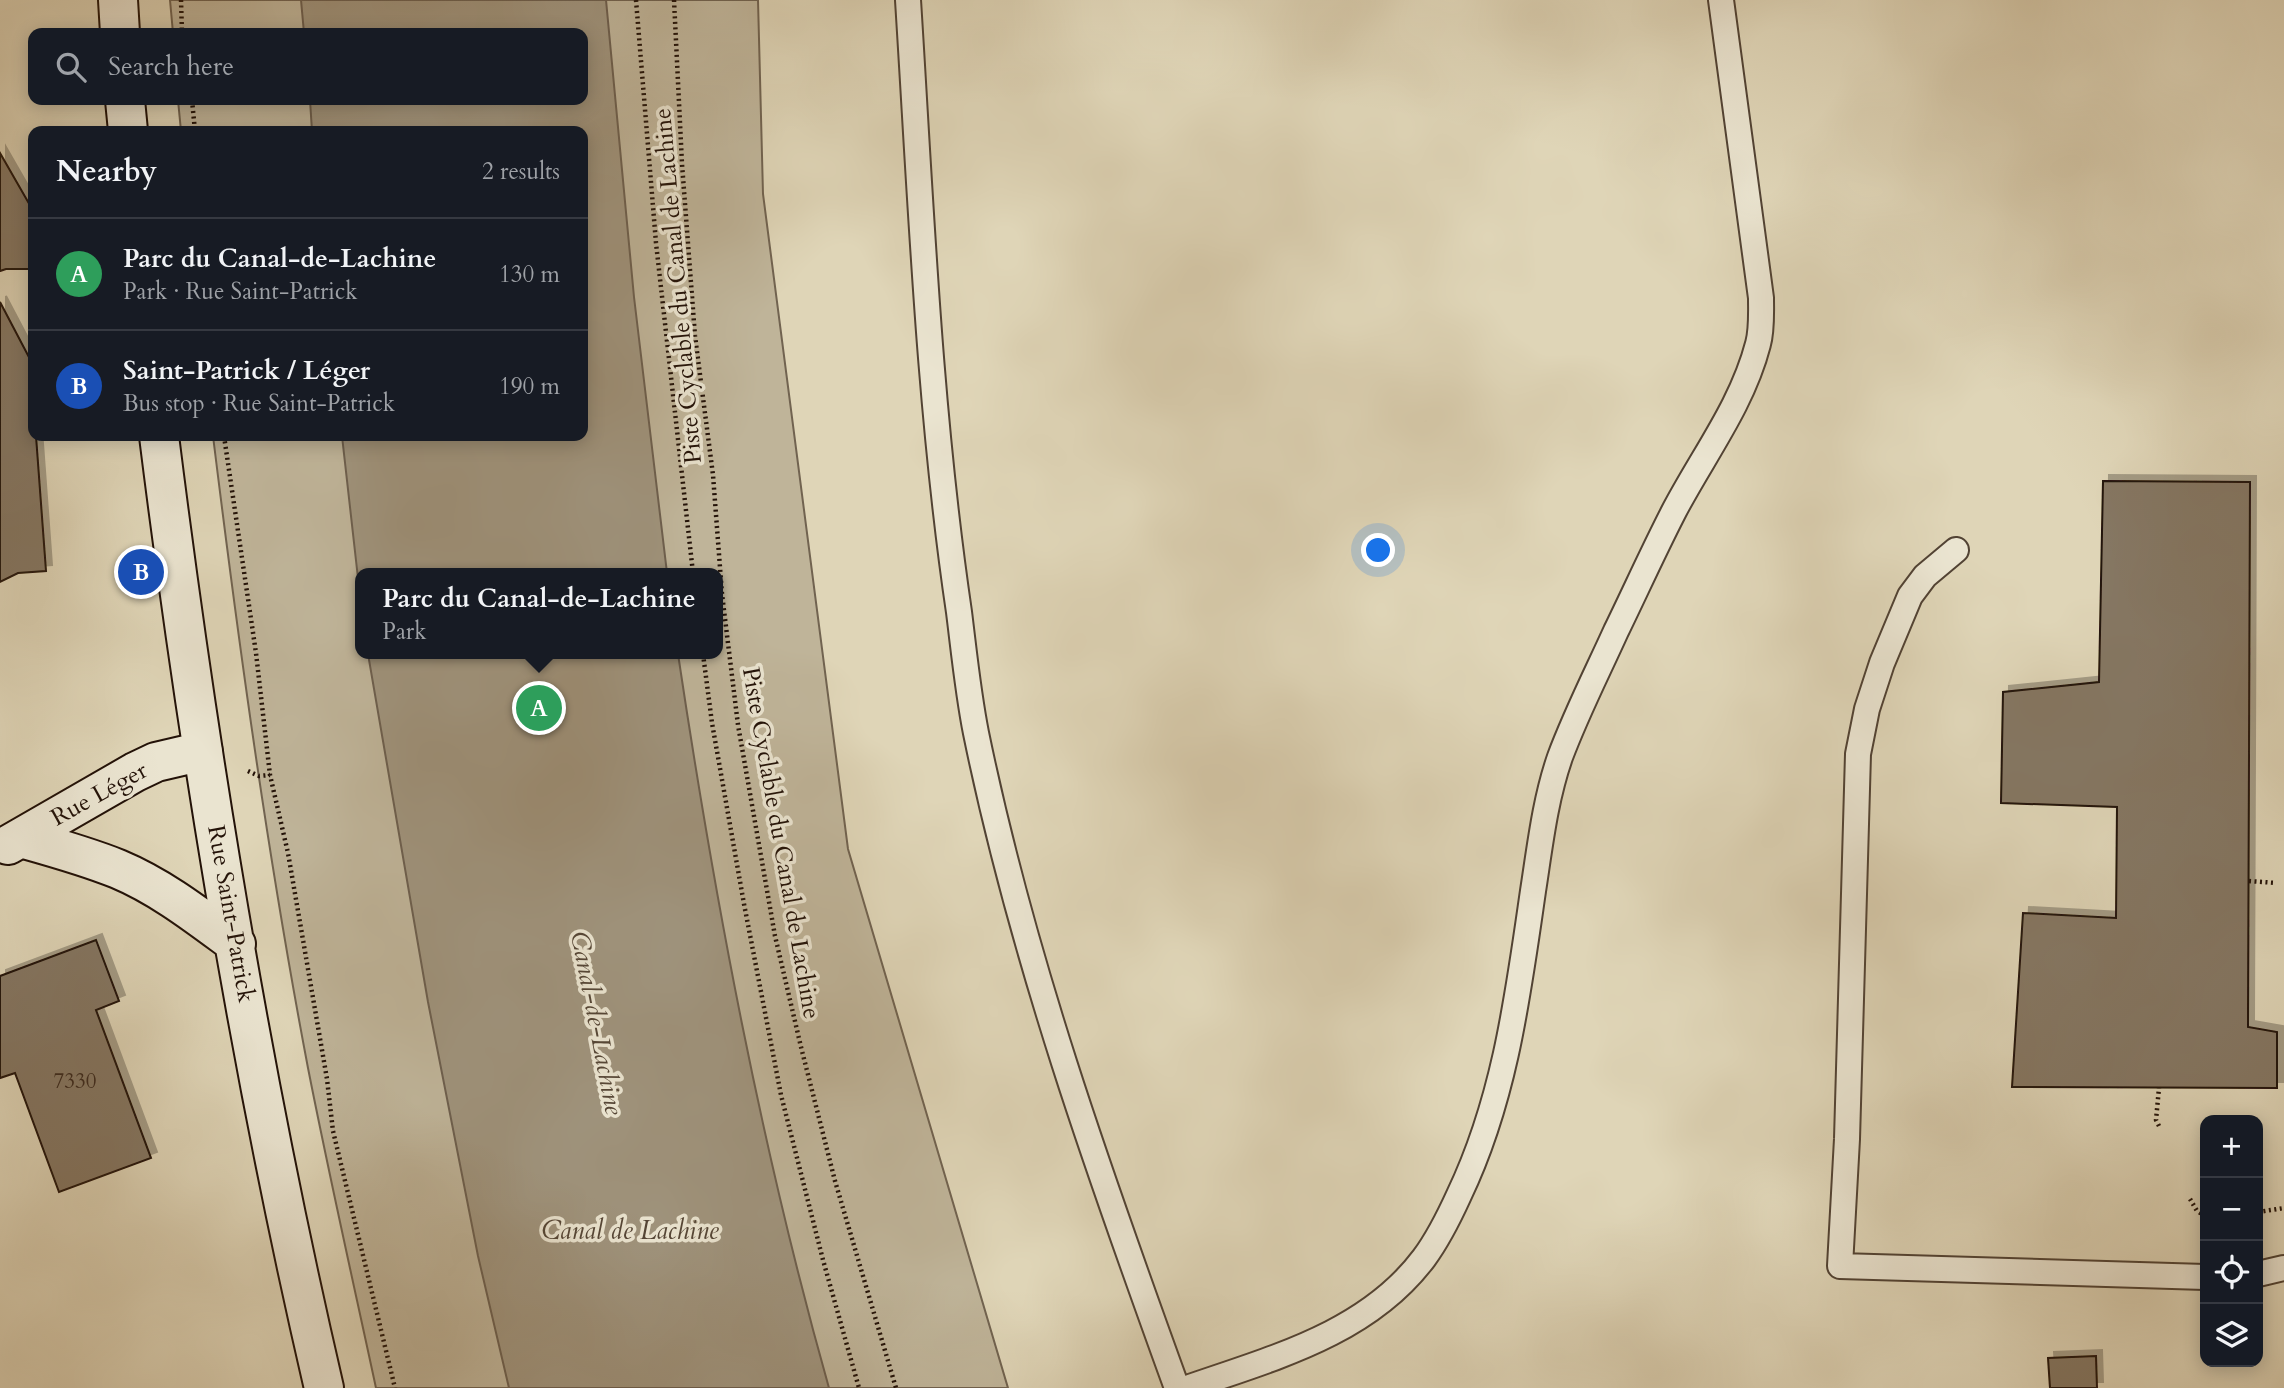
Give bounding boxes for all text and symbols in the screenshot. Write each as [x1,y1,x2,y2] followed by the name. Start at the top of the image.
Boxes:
[28,28,588,105] search box
[52,48,90,86] icon: search
[108,49,234,84] text: Search here
[646,107,710,465] street label: Piste Cyclable du Canal de Lachine
[56,151,157,192] text: Nearby
[482,156,560,187] text: 2 results
[123,241,436,276] text: Parc du Canal-de-Lachine
[70,259,88,290] text: A
[499,259,560,290] text: 130 m
[123,276,358,307] text: Park · Rue Saint-Patrick
[123,353,370,388] text: Saint-Patrick / Léger
[71,371,87,402] text: B
[499,371,560,402] text: 190 m
[123,388,395,419] text: Bus stop · Rue Saint-Patrick
[1361,533,1395,567] your location
[118,546,164,598] pin: B
[355,568,723,659] popup
[382,581,696,616] text: Parc du Canal-de-Lachine
[382,616,427,647] text: Park
[734,664,828,1022] street label: Piste Cyclable du Canal de Lachine
[516,682,562,734] pin: A
[45,754,153,834] street label: Rue Léger
[199,823,263,1005] street label: Rue Saint-Patrick
[562,928,632,1119] water label: Canal-de-Lachine
[53,1067,97,1096] house number: 7330
[2200,1115,2263,1367] map controls
[2200,1115,2263,1178] button: +
[2200,1178,2263,1241] button: −
[541,1213,720,1248] water label: Canal de Lachine
[2200,1241,2263,1304] button: locate
[2200,1304,2263,1367] button: layers

